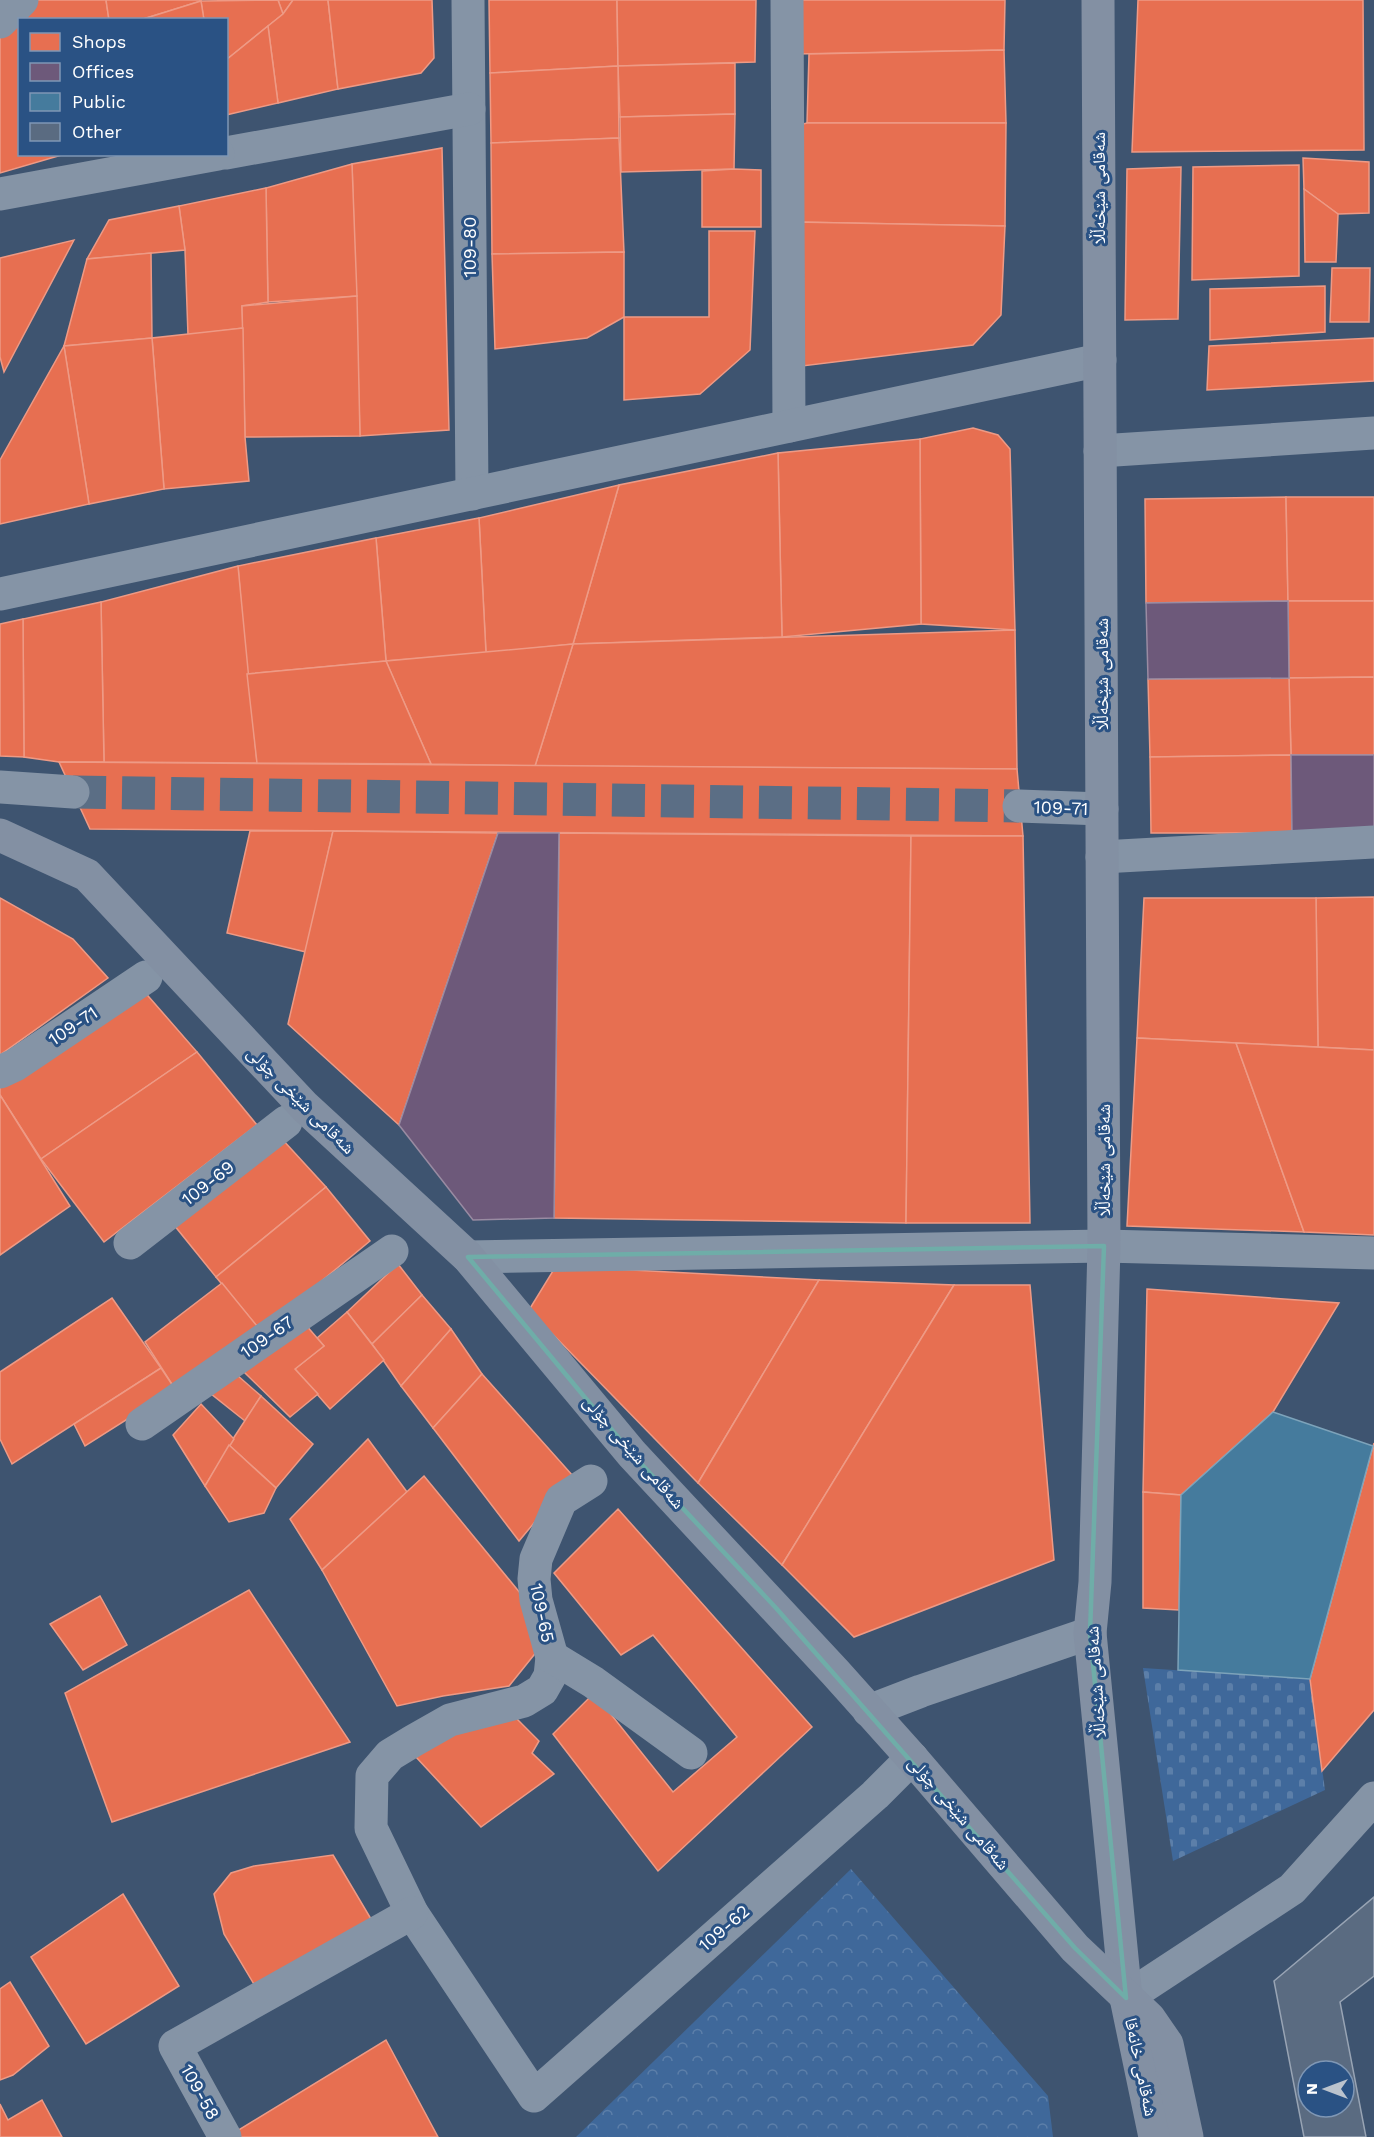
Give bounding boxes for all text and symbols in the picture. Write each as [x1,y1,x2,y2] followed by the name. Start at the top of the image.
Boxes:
[18,18,228,156] legend
[72,31,126,52] text: Shops
[72,61,134,82] text: Offices
[72,91,126,112] text: Public
[72,121,122,142] text: Other
[1088,132,1110,244] street label: شەقامی شێخەڵڵا
[459,217,480,277] street label: 109-80
[1091,618,1113,730] street label: شەقامی شێخەڵڵا
[1033,796,1089,819] street label: 109-71
[44,1002,101,1050] street label: 109-71
[242,1041,360,1159] street label: شەقامی شێخی چۆلی
[1093,1104,1115,1216] street label: شەقامی شێخەڵڵا
[177,1156,238,1210] street label: 109-69
[236,1311,297,1362] street label: 109-67
[579,1391,689,1513] street label: شەقامی شێخی چۆلی
[526,1581,559,1644] street label: 109-65
[1081,1625,1111,1739] street label: شەقامی شێخەڵڵا
[904,1752,1014,1874] street label: شەقامی شێخی چۆلی
[694,1900,753,1955] street label: 109-62
[1120,2016,1162,2118] street label: شەقامی خانەقا
[1296,2059,1356,2119] north arrow
[177,2060,224,2123] street label: 109-58
[1302,2083,1321,2095] text: N

